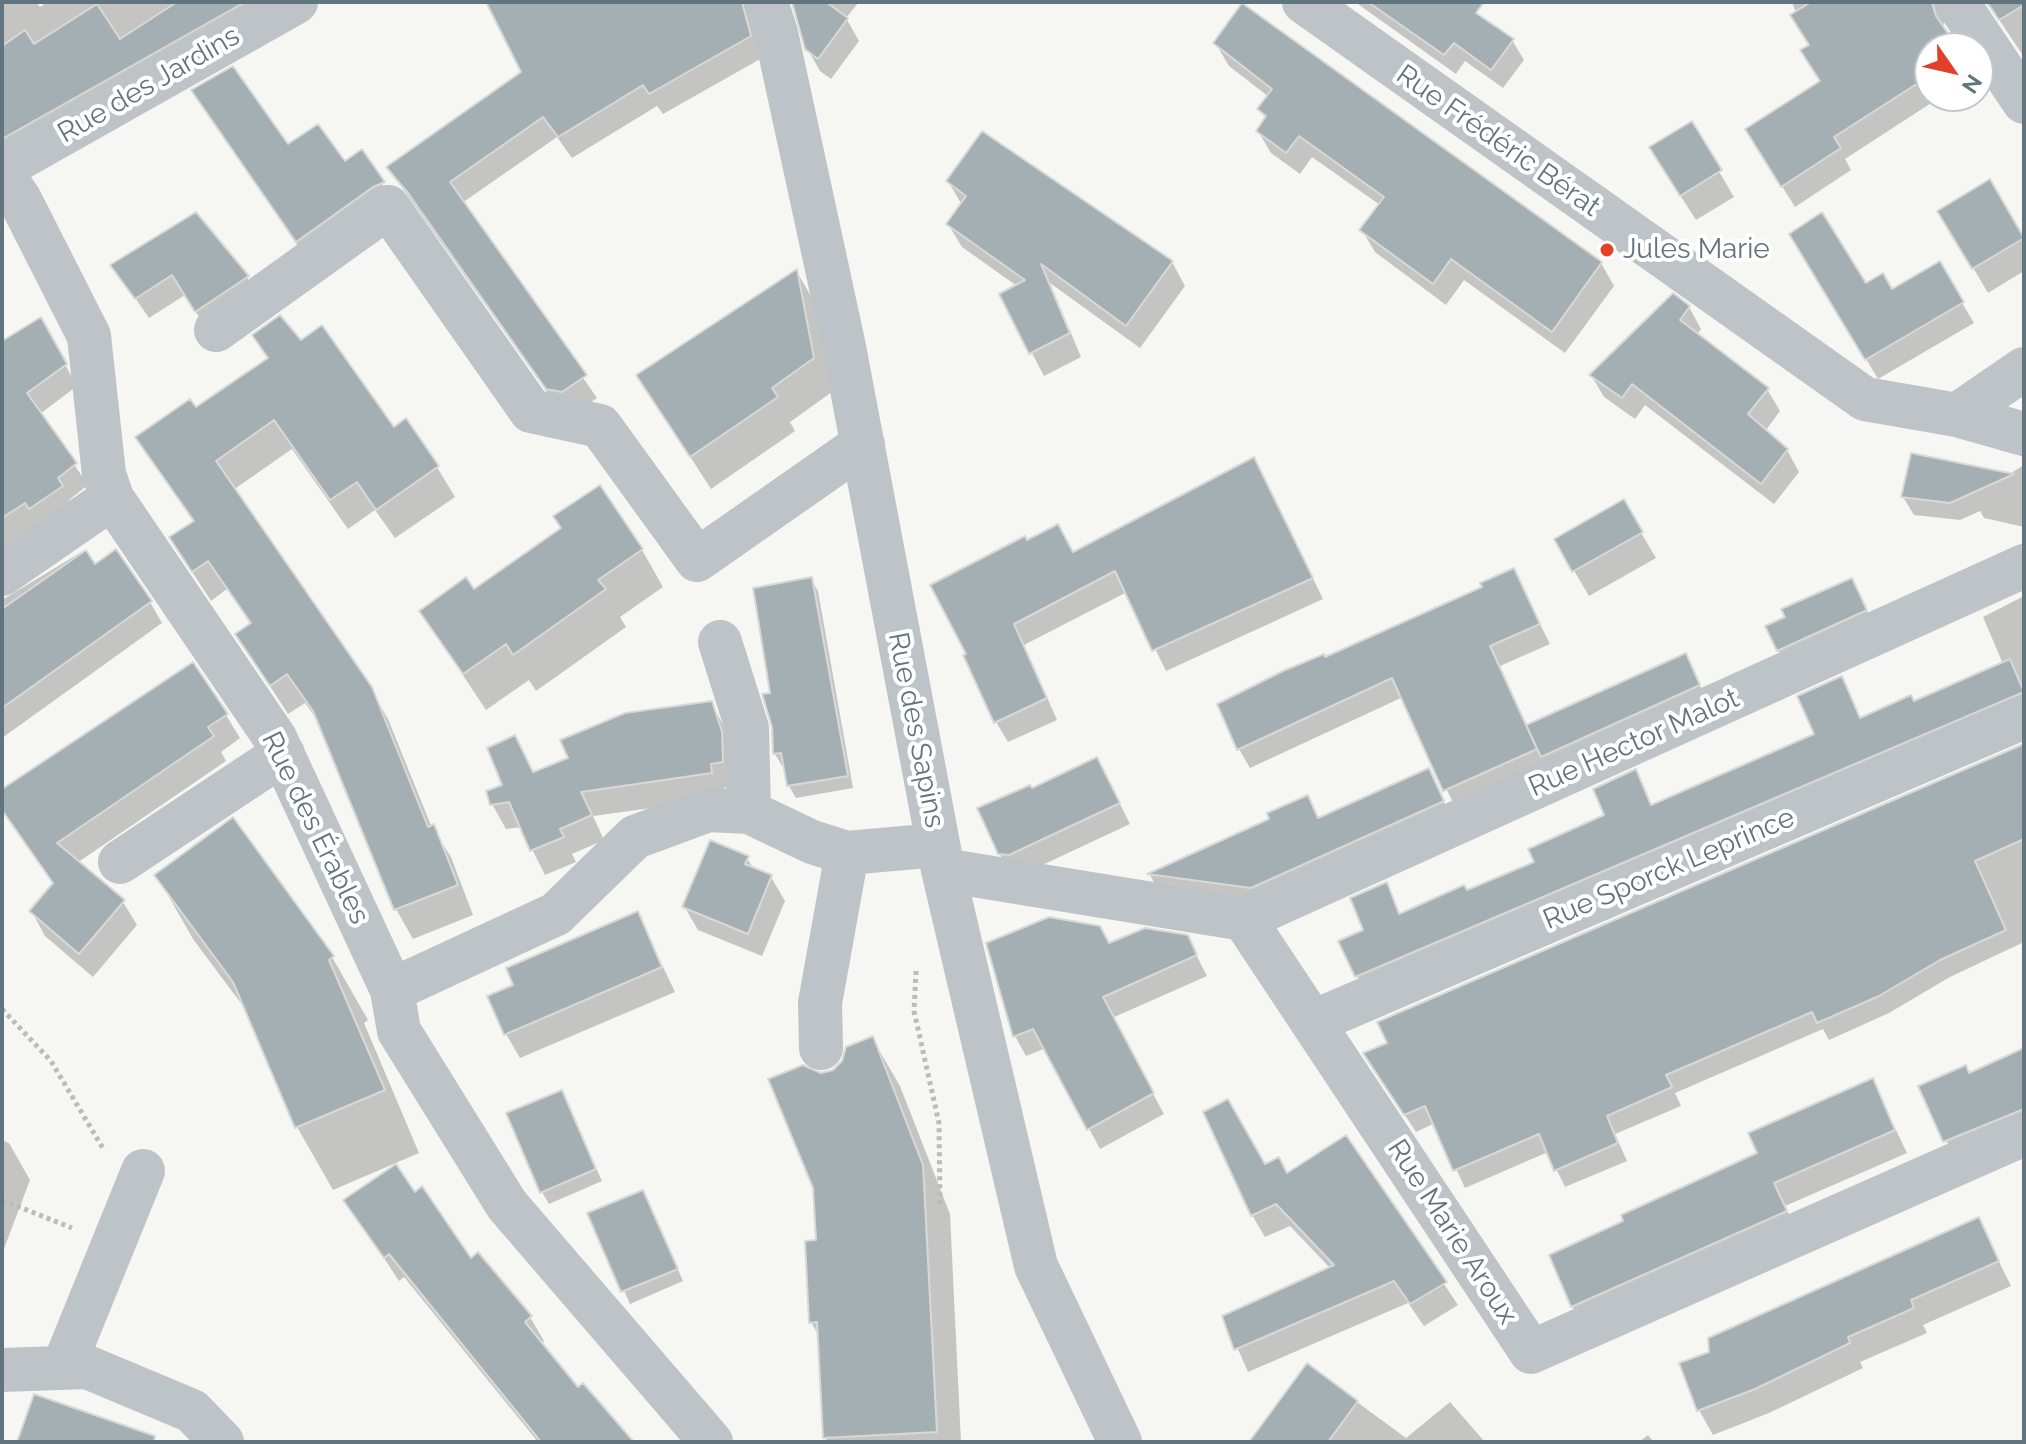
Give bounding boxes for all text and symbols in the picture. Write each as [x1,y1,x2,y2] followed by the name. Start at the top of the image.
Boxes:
[52,19,246,151] street label: Rue des Jardins
[1914,32,1994,112] north arrow
[1390,58,1606,224] street label: Rue Frédéric Bérat
[1957,70,1988,99] text: N
[1623,233,1770,267] place label: Jules Marie
[1598,241,1616,259] marker: Jules Marie
[881,629,951,831] street label: Rue des Sapins
[1524,682,1744,804] street label: Rue Hector Malot
[254,726,376,930] street label: Rue des Érables
[1538,801,1800,937] street label: Rue Sporck Leprince
[1380,1133,1524,1331] street label: Rue Marie Aroux

